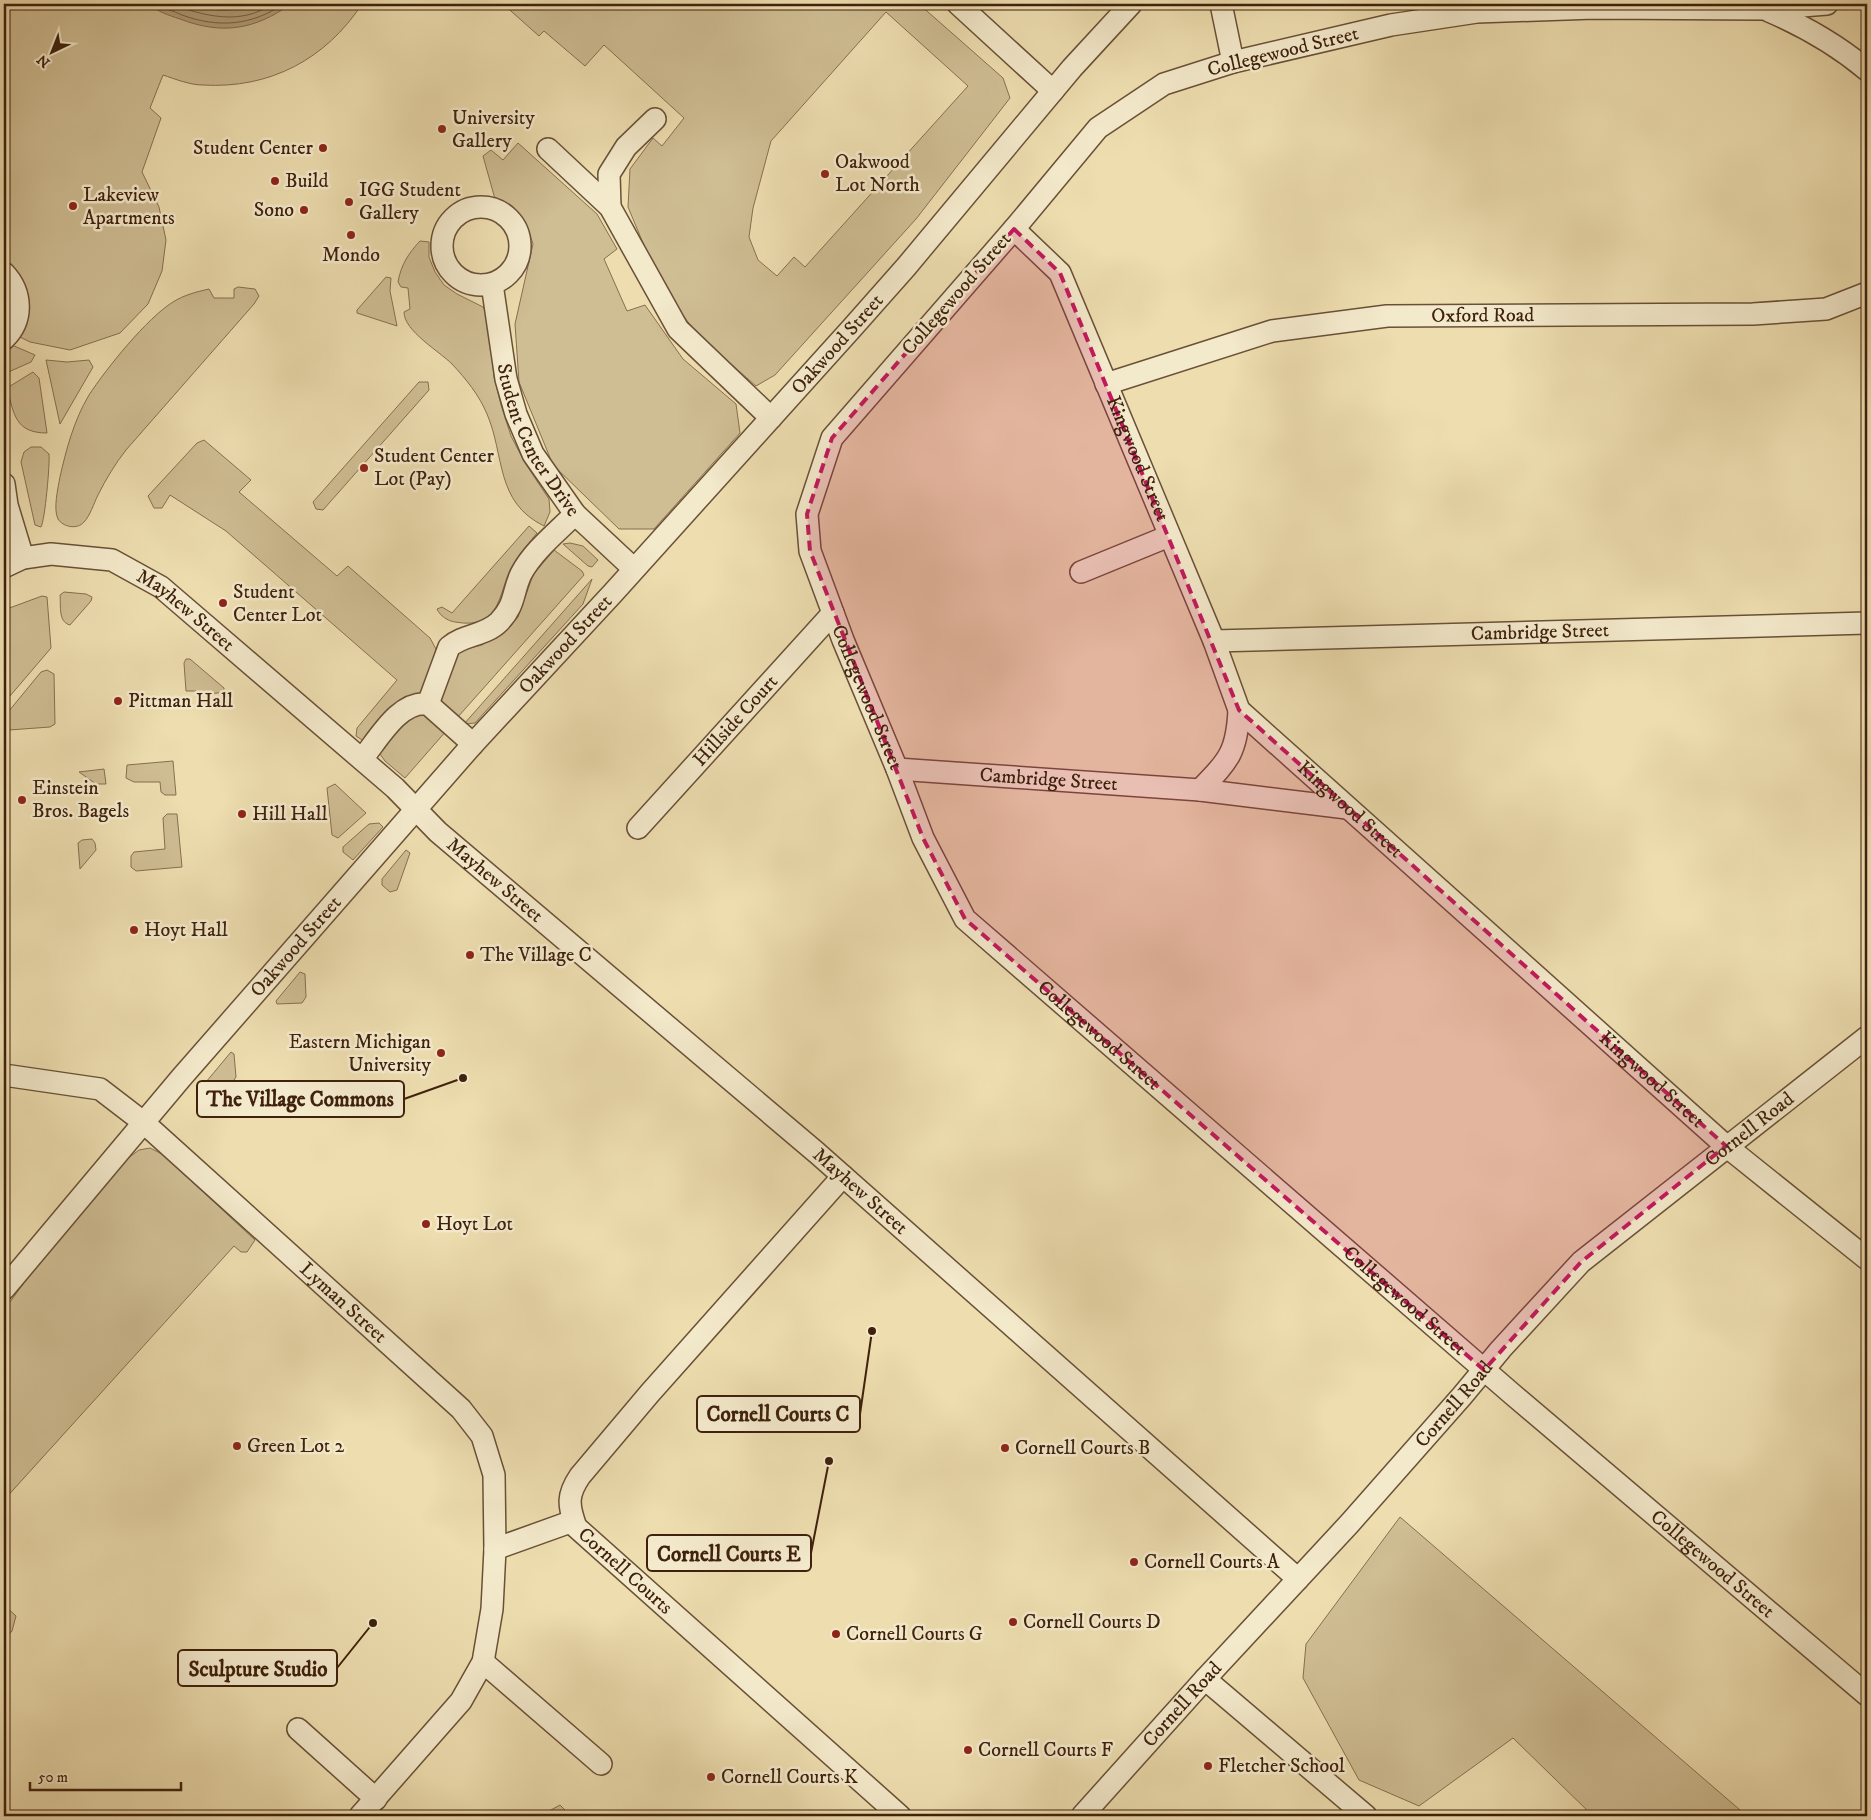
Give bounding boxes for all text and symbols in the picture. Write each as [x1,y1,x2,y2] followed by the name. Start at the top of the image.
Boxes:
[1205,21,1361,83] street label: Collegewood Street
[28,28,78,78] north arrow
[33,50,54,71] text: N
[452,106,535,154] place label: University Gallery
[436,123,448,135] marker: University Gallery
[193,136,314,161] place label: Student Center
[317,142,329,154] marker: Student Center
[835,150,920,198] place label: Oakwood Lot North
[819,168,831,180] marker: Oakwood Lot North
[285,169,328,194] place label: Build
[269,175,281,187] marker: Build
[359,178,461,226] place label: IGG Student Gallery
[83,183,175,231] place label: Lakeview Apartments
[343,196,355,208] marker: IGG Student Gallery
[254,198,294,223] place label: Sono
[67,200,79,212] marker: Lakeview Apartments
[298,204,310,216] marker: Sono
[897,227,1017,361] street label: Collegewood Street
[345,229,357,241] marker: Mondo
[322,243,380,268] place label: Mondo
[786,289,889,400] street label: Oakwood Street
[1431,303,1534,328] street label: Oxford Road
[491,362,585,521] street label: Student Center Drive
[1100,392,1175,525] street label: Kingwood Street
[374,444,494,492] place label: Student Center Lot (Pay)
[358,462,370,474] marker: Student Center Lot (Pay)
[132,563,240,657] street label: Mayhew Street
[233,580,322,628] place label: Student Center Lot
[513,589,618,699] street label: Oakwood Street
[217,597,229,609] marker: Student Center Lot
[1470,618,1609,646] street label: Cambridge Street
[826,621,908,774] street label: Collegewood Street
[688,670,783,772] street label: Hillside Court
[128,689,233,714] place label: Pittman Hall
[112,695,124,707] marker: Pittman Hall
[1292,756,1408,863] street label: Kingwood Street
[979,762,1118,797] street label: Cambridge Street
[32,776,130,824] place label: Einstein Bros. Bagels
[16,794,28,806] marker: Einstein Bros. Bagels
[252,802,328,827] place label: Hill Hall
[236,808,248,820] marker: Hill Hall
[441,832,548,928] street label: Mayhew Street
[245,891,347,1002] street label: Oakwood Street
[144,918,228,943] place label: Hoyt Hall
[128,924,140,936] marker: Hoyt Hall
[480,943,592,968] place label: The Village C
[464,949,476,961] marker: The Village C
[1032,975,1166,1096] street label: Collegewood Street
[1594,1026,1710,1133] street label: Kingwood Street
[288,1030,432,1078] place label: Eastern Michigan University
[435,1047,447,1059] marker: Eastern Michigan University
[197,1081,404,1117] callout: The Village Commons
[205,1087,394,1113] text: The Village Commons
[1700,1087,1799,1172] street label: Cornell Road
[807,1142,913,1240] street label: Mayhew Street
[436,1212,513,1237] place label: Hoyt Lot
[420,1218,432,1230] marker: Hoyt Lot
[1338,1241,1472,1361] street label: Collegewood Street
[294,1257,392,1349] street label: Lyman Street
[1410,1356,1498,1453] street label: Cornell Road
[697,1396,860,1432] callout: Cornell Courts C
[707,1402,850,1428] text: Cornell Courts C
[247,1434,345,1459] place label: Green Lot 2
[1015,1436,1151,1461] place label: Cornell Courts B
[231,1440,243,1452] marker: Green Lot 2
[999,1442,1011,1454] marker: Cornell Courts B
[1645,1504,1780,1624] street label: Collegewood Street
[573,1522,678,1620] street label: Cornell Courts
[647,1535,811,1571] callout: Cornell Courts E
[657,1542,801,1568] text: Cornell Courts E
[1144,1550,1280,1575] place label: Cornell Courts A
[1128,1556,1140,1568] marker: Cornell Courts A
[1023,1610,1161,1635] place label: Cornell Courts D
[1007,1616,1019,1628] marker: Cornell Courts D
[846,1622,983,1647] place label: Cornell Courts G
[830,1628,842,1640] marker: Cornell Courts G
[178,1650,337,1686] callout: Sculpture Studio
[1137,1656,1227,1752] street label: Cornell Road
[189,1657,327,1683] text: Sculpture Studio
[978,1738,1113,1763] place label: Cornell Courts F
[962,1744,974,1756] marker: Cornell Courts F
[1218,1754,1345,1779] place label: Fletcher School
[30,1760,181,1792] scale bar
[1202,1760,1214,1772] marker: Fletcher School
[721,1765,858,1790] place label: Cornell Courts K
[38,1768,68,1787] text: 50 m
[705,1771,717,1783] marker: Cornell Courts K

